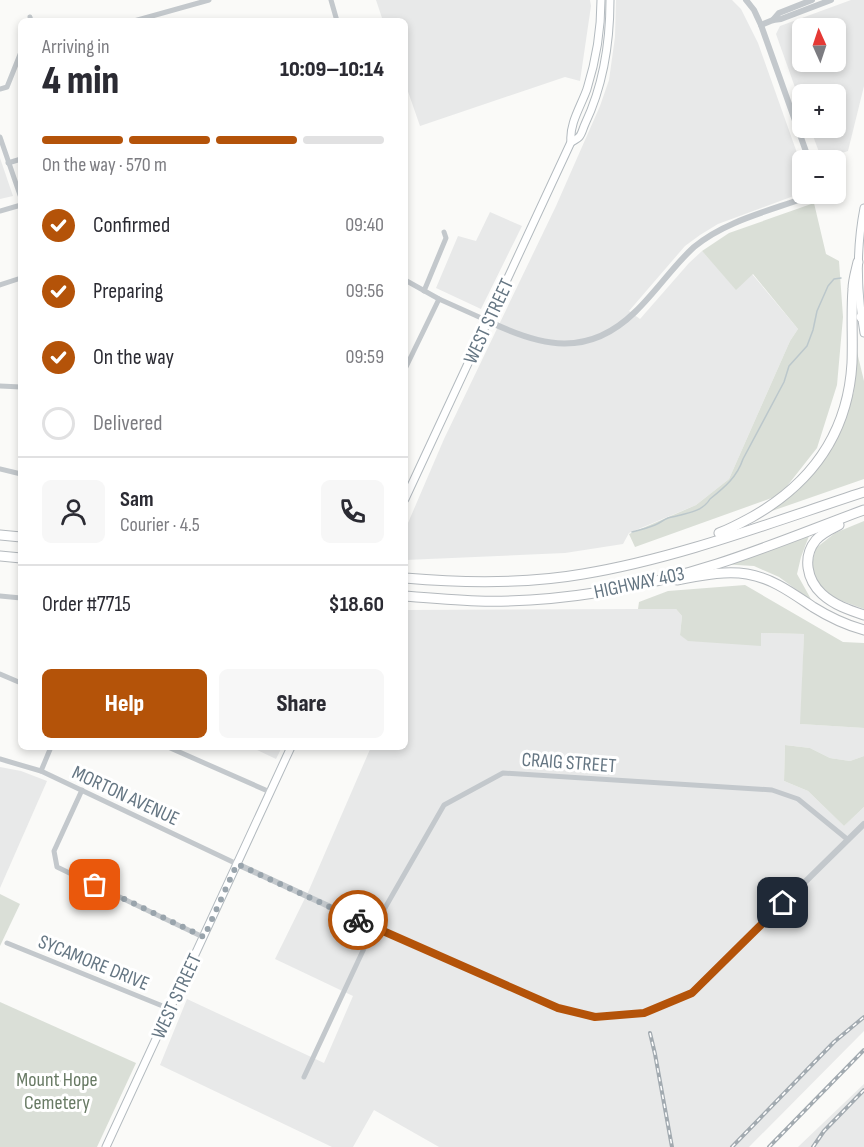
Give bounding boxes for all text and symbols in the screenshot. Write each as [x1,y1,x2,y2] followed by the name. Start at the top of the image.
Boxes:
[792,18,846,72] north arrow
[792,18,846,204] map controls
[42,35,110,59] text: Arriving in
[280,56,384,83] text: 10:09–10:14
[42,58,119,105] text: 4 min
[792,84,846,138] button: +
[792,150,846,204] button: −
[42,153,167,177] text: On the way · 570 m
[42,209,75,242] icon: check
[93,212,170,239] text: Confirmed
[345,213,384,237] text: 09:40
[42,275,75,308] icon: check
[459,275,519,368] street label: WEST STREET
[93,278,163,305] text: Preparing
[346,279,384,303] text: 09:56
[42,341,75,374] icon: check
[93,344,174,371] text: On the way
[346,345,384,369] text: 09:59
[93,410,162,437] text: Delivered
[42,480,105,543] button: person
[321,480,384,543] button: phone
[120,486,154,513] text: Sam
[120,513,200,537] text: Courier · 4.5
[592,562,687,604] street label: HIGHWAY 403
[42,591,131,618] text: Order #7715
[328,591,384,618] text: $18.60
[42,669,207,738] button: Help
[219,669,384,738] button: Share
[521,748,617,778] street label: CRAIG STREET
[68,761,183,831] street label: MORTON AVENUE
[69,859,120,910] pin
[78,868,111,901] icon: bag
[757,877,808,928] pin
[766,886,799,919] icon: home
[328,890,388,950] courier
[342,904,375,937] icon: bike
[35,930,153,996] street label: SYCAMORE DRIVE
[147,950,207,1043] street label: WEST STREET
[16,1068,98,1115] park label: Mount Hope Cemetery

